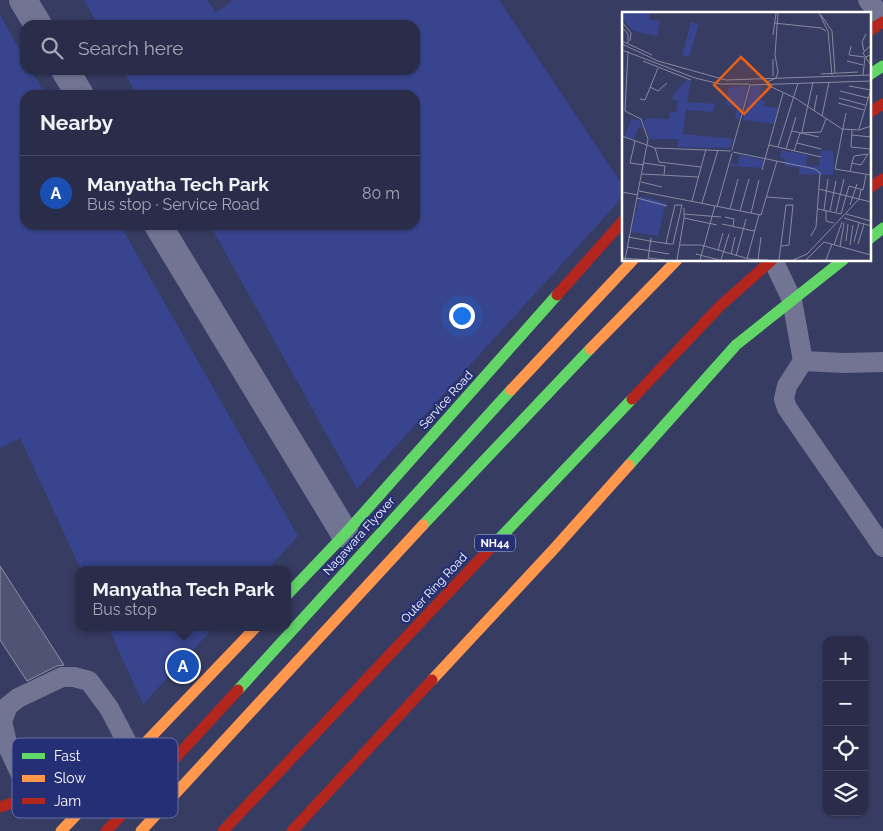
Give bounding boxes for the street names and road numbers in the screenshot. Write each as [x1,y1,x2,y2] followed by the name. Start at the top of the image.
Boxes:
[416,368,476,432] street label: Service Road
[320,493,398,578] street label: Nagawara Flyover
[475,534,515,552] road number: NH44
[398,550,470,626] street label: Outer Ring Road

